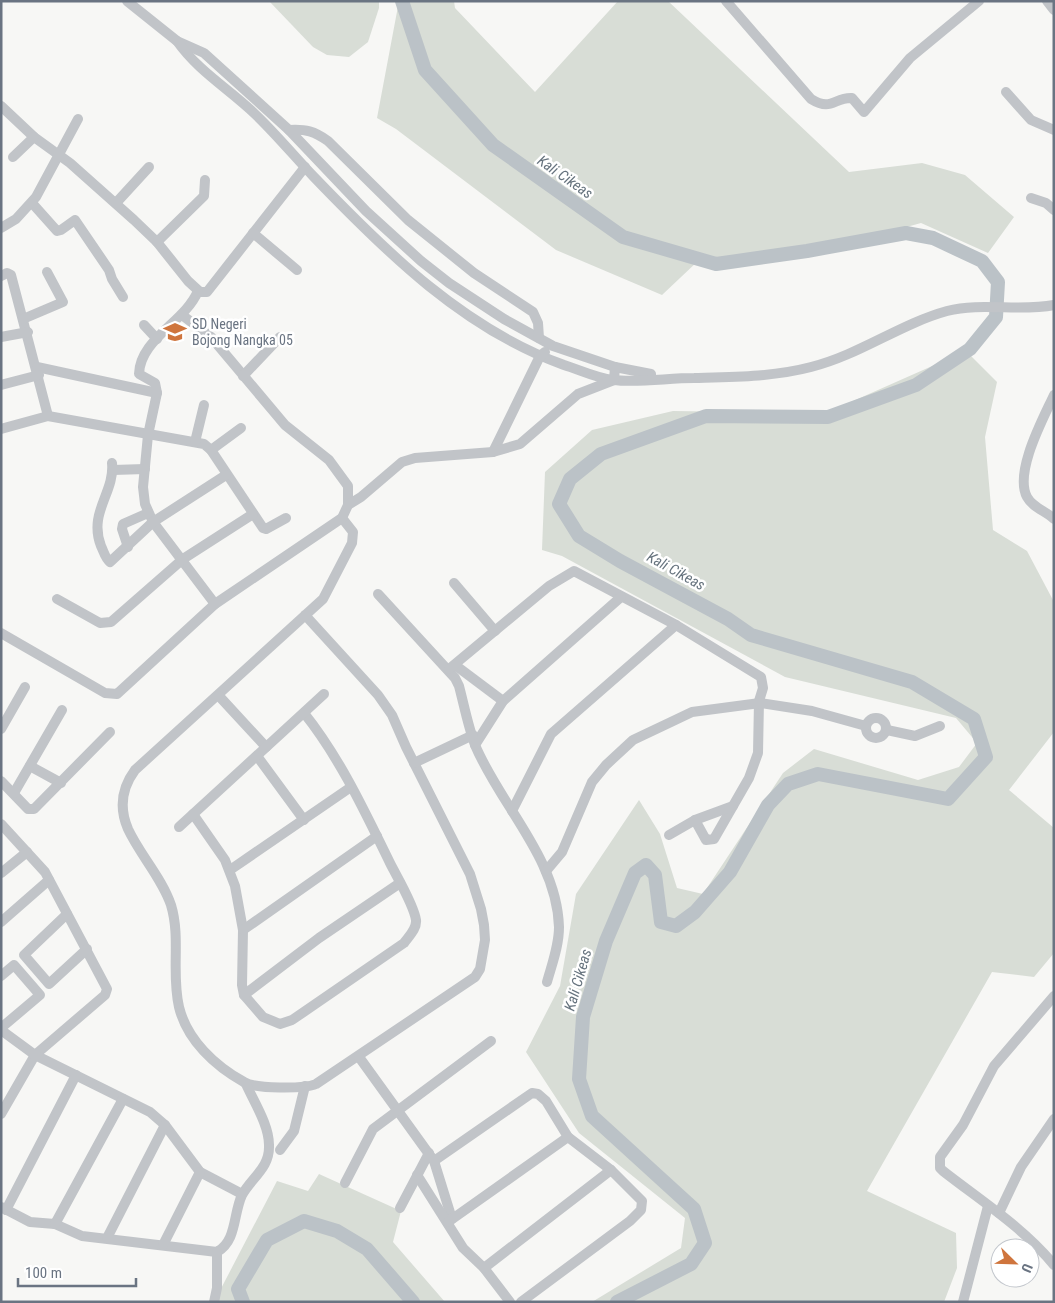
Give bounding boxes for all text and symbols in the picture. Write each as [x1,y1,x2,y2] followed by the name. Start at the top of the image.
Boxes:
[534,151,596,203] water label: Kali Cikeas
[192,316,293,348] place label: SD Negeri Bojong Nangka 05
[162,319,188,345] school or university icon: SD Negeri Bojong Nangka 05
[644,548,708,594] water label: Kali Cikeas
[561,947,595,1013] water label: Kali Cikeas
[990,1238,1040,1288] north arrow
[18,1256,135,1288] scale bar
[1018,1261,1036,1275] text: U
[25,1264,62,1282] text: 100 m

